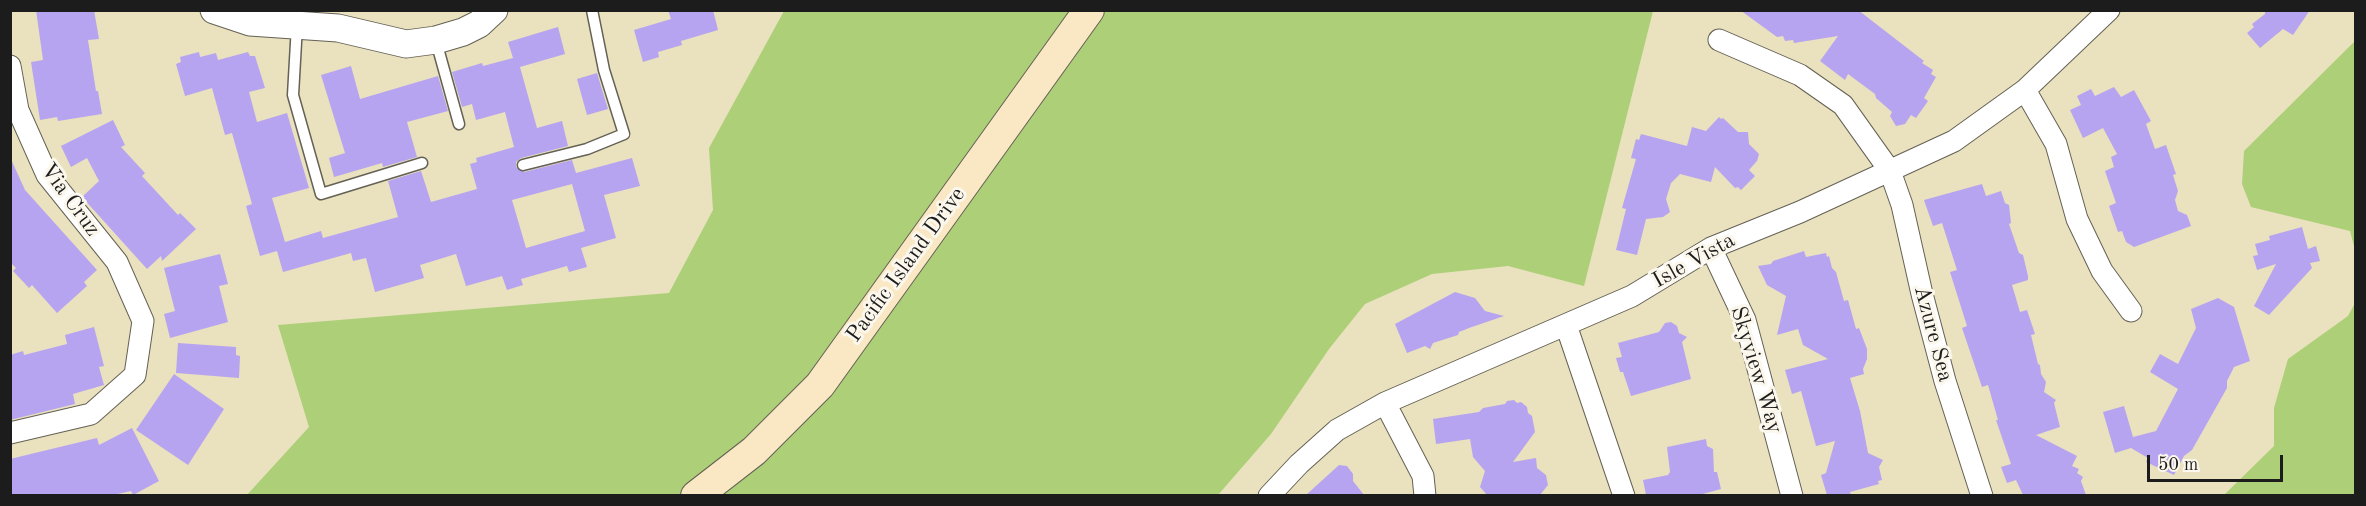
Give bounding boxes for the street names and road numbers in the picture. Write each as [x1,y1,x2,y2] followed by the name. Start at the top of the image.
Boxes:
[35,158,105,242] street label: Via Cruz
[841,182,971,348] street label: Pacific Island Drive
[1648,228,1740,294] street label: Isle Vista
[1908,283,1958,385] street label: Azure Sea
[1724,303,1788,437] street label: Skyview Way

